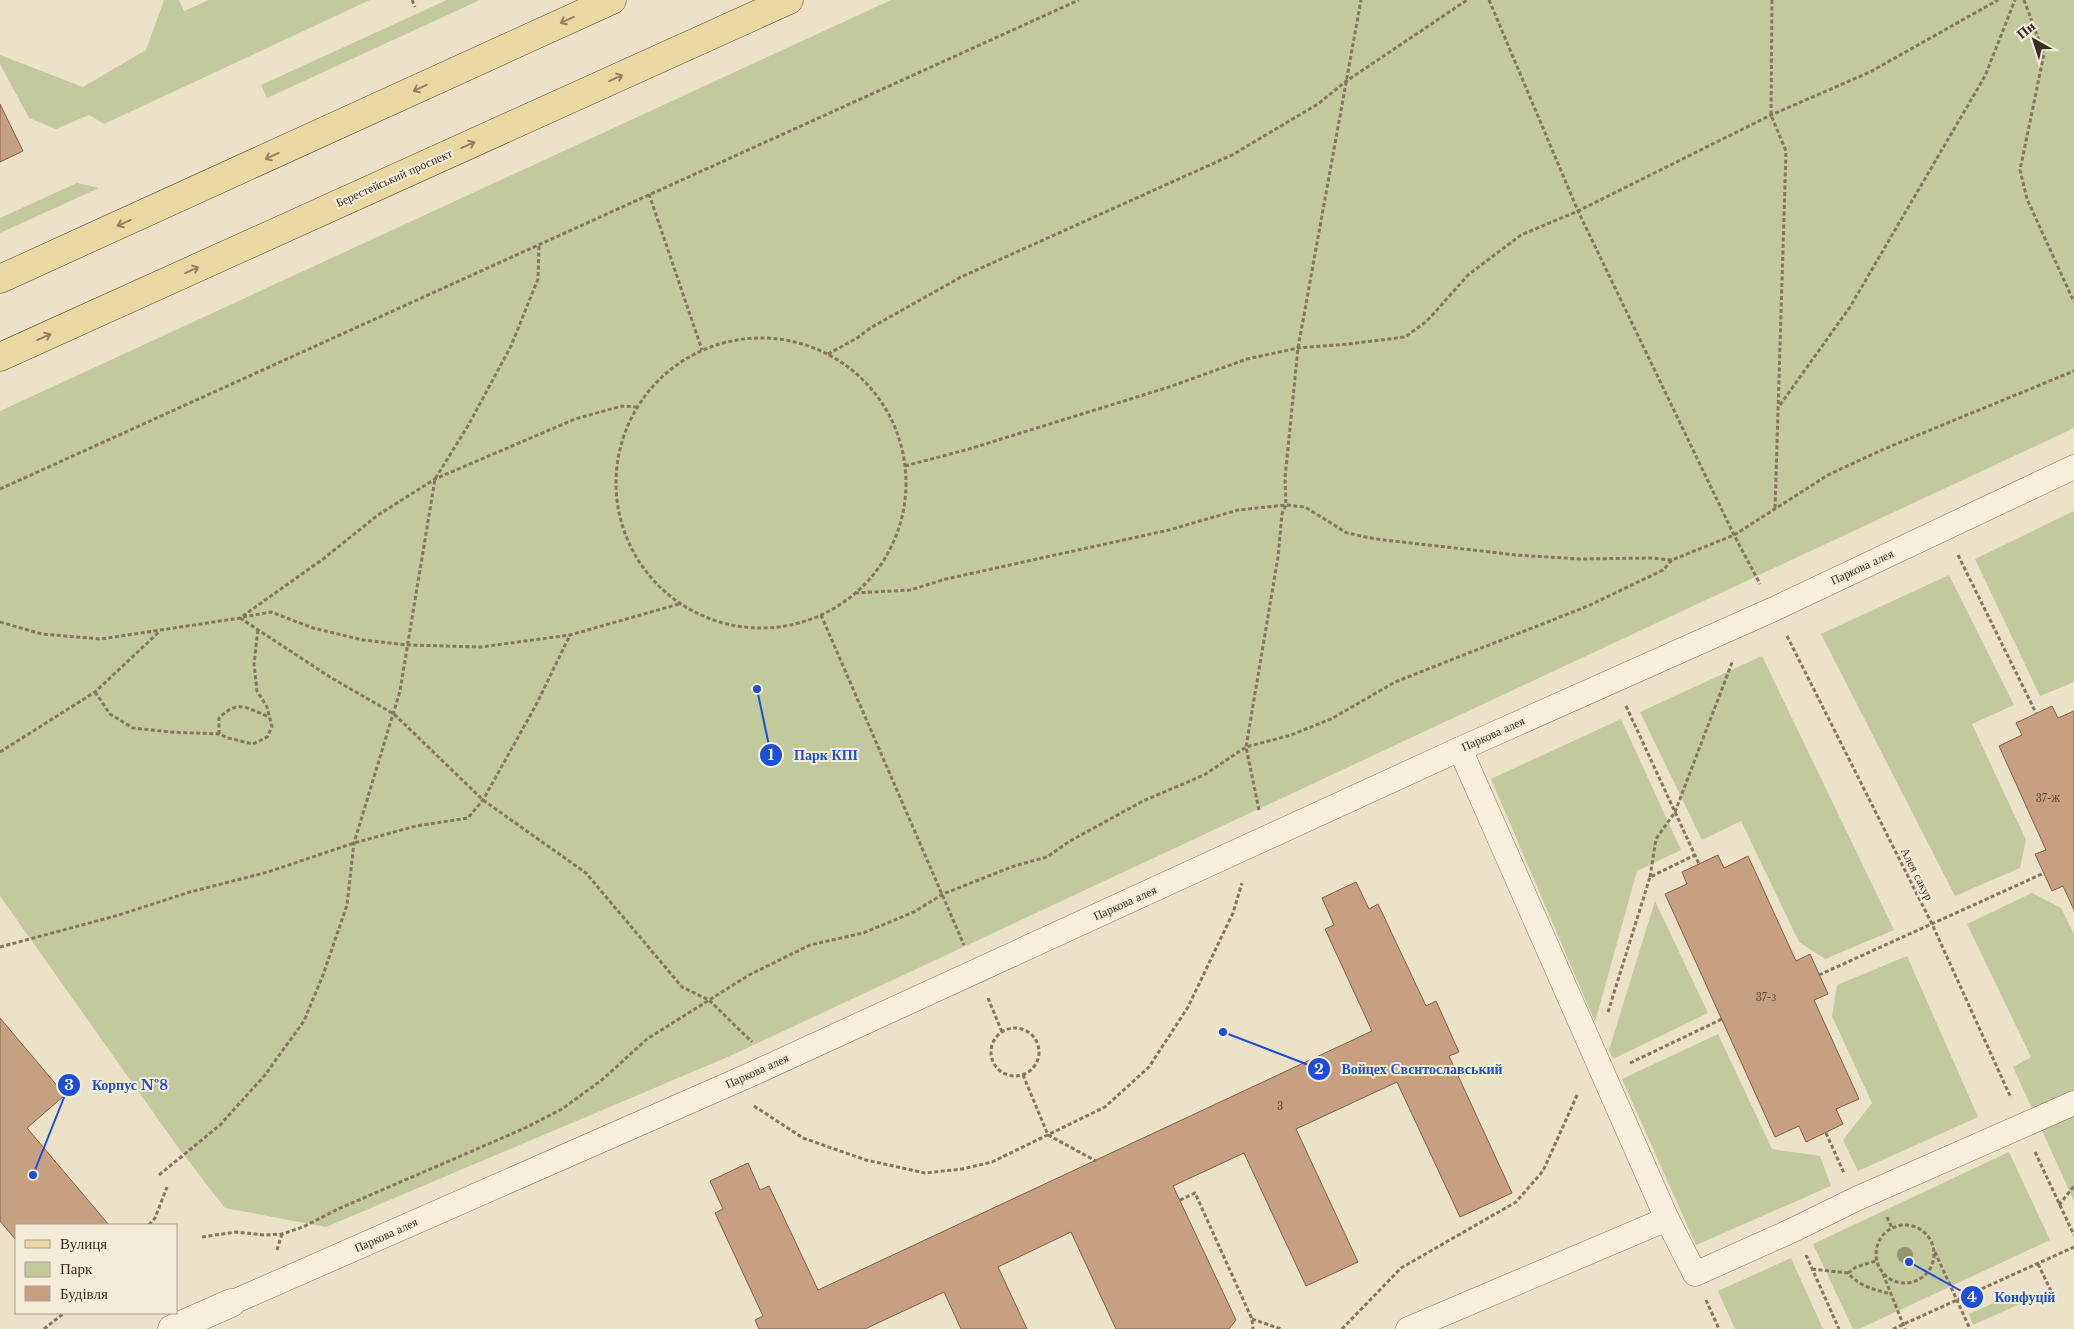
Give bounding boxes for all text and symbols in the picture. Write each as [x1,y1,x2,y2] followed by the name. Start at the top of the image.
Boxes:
[2009,15,2059,65] north arrow
[560,16,575,26] one-way arrow
[2013,17,2039,43] text: Пн
[608,73,623,82] one-way arrow
[413,84,428,94] one-way arrow
[460,140,475,149] one-way arrow
[333,145,455,210] street label: Берестейський проспект
[265,152,280,161] one-way arrow
[117,219,132,229] one-way arrow
[184,264,199,274] one-way arrow
[36,331,51,341] one-way arrow
[1828,545,1896,588] street label: Паркова алея
[1459,713,1527,754] street label: Паркова алея
[759,741,868,770] callout: Парк КПІ
[768,745,775,764] text: 1
[794,746,858,764] text: Парк КПІ
[2036,792,2060,805] house number: 37-Ж
[1898,845,1937,903] street label: Алея сакур
[1091,882,1159,923] street label: Паркова алея
[1756,991,1776,1004] house number: 37-З
[723,1050,791,1091] street label: Паркова алея
[1307,1054,1513,1083] callout: Войцех Свєнтославський
[1314,1059,1324,1078] text: 2
[1341,1060,1503,1078] text: Войцех Свєнтославський
[57,1070,178,1099] callout: Корпус №8
[64,1075,74,1094] text: 3
[92,1076,168,1094] text: Корпус №8
[1277,1100,1283,1113] house number: 3
[352,1214,420,1255] street label: Паркова алея
[15,1224,178,1314] legend
[60,1234,107,1253] text: Вулиця
[60,1259,93,1278] text: Парк
[1960,1283,2065,1312] callout: Конфуцій
[60,1284,108,1303] text: Будівля
[1967,1287,1977,1306] text: 4
[1995,1288,2055,1306] text: Конфуцій

